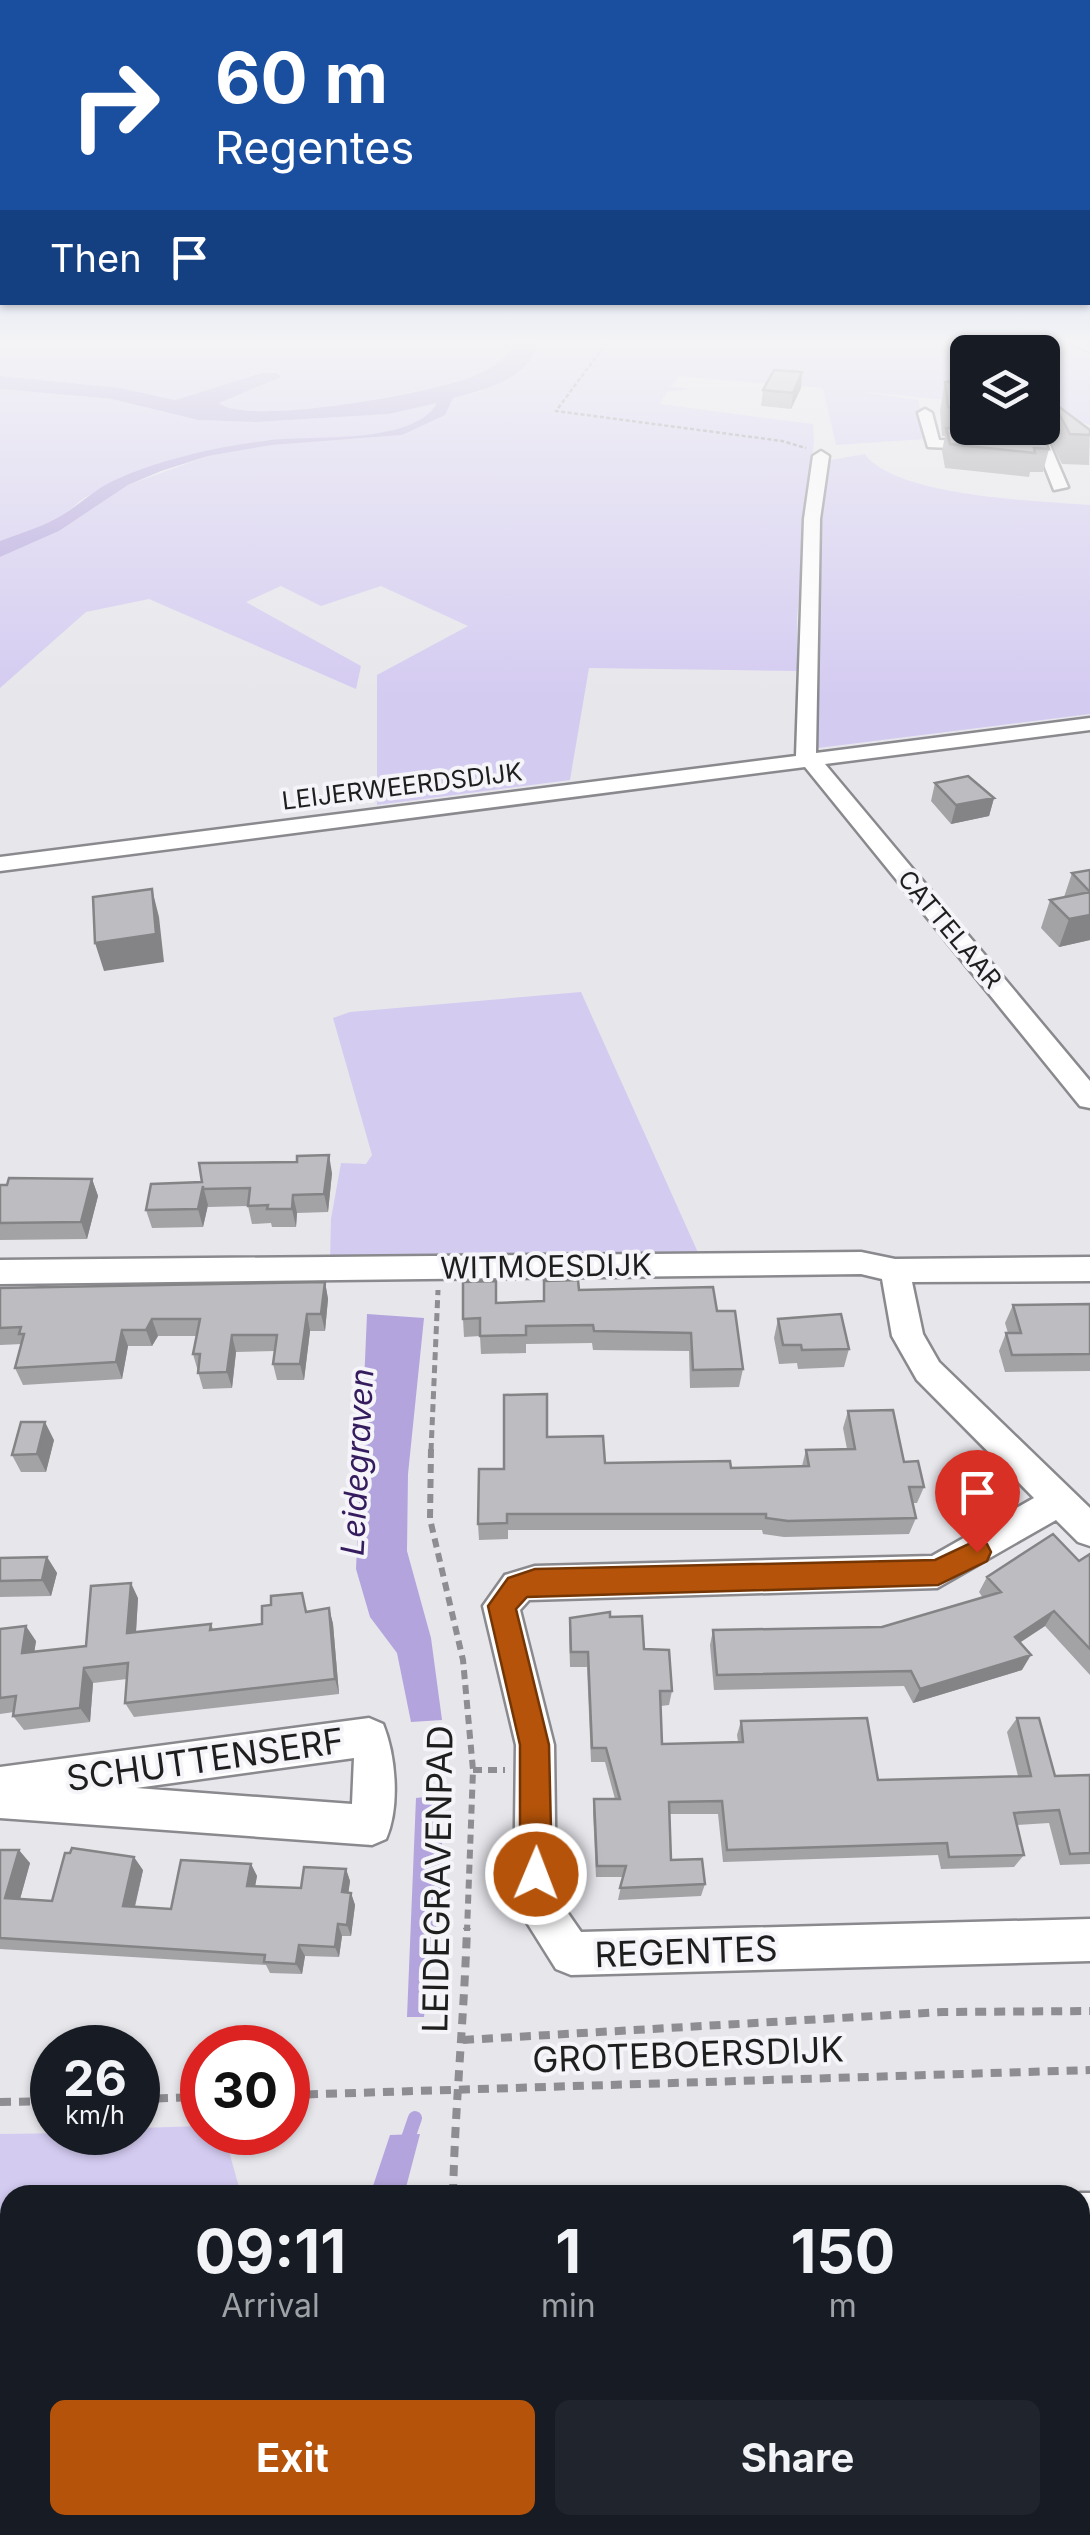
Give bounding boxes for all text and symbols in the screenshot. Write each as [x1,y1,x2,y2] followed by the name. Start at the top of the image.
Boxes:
[215,35,388,120] text: 60 m
[50,40,180,170] icon: right
[215,120,414,175] text: Regentes
[162,230,217,285] icon: arrive
[50,235,142,281] text: Then
[950,335,1060,445] map controls
[950,335,1060,445] button: layers
[280,756,524,816] street label: LEIJERWEERDSDIJK
[892,864,1008,994] street label: CATTELAAR
[440,1246,652,1286] street label: WITMOESDIJK
[333,1367,381,1557] water label: Leidegraven
[935,1450,1020,1553] pin
[950,1465,1005,1520] icon: arrive
[64,1719,346,1799] street label: SCHUTTENSERF
[413,1725,461,2033] street label: LEIDEGRAVENPAD
[484,1822,588,1926] position arrow
[594,1927,778,1975] street label: REGENTES
[180,2025,310,2155] speed limit sign: 30
[531,2028,845,2080] street label: GROTEBOERSDIJK
[63,2048,127,2108] text: 26
[65,2100,125,2130] text: km/h
[195,2215,346,2287] text: 09:11
[555,2215,581,2287] text: 1
[790,2215,895,2287] text: 150
[221,2286,320,2325] text: Arrival
[541,2286,596,2325] text: min
[829,2286,857,2325] text: m
[50,2400,535,2515] button: Exit
[555,2400,1040,2515] button: Share

